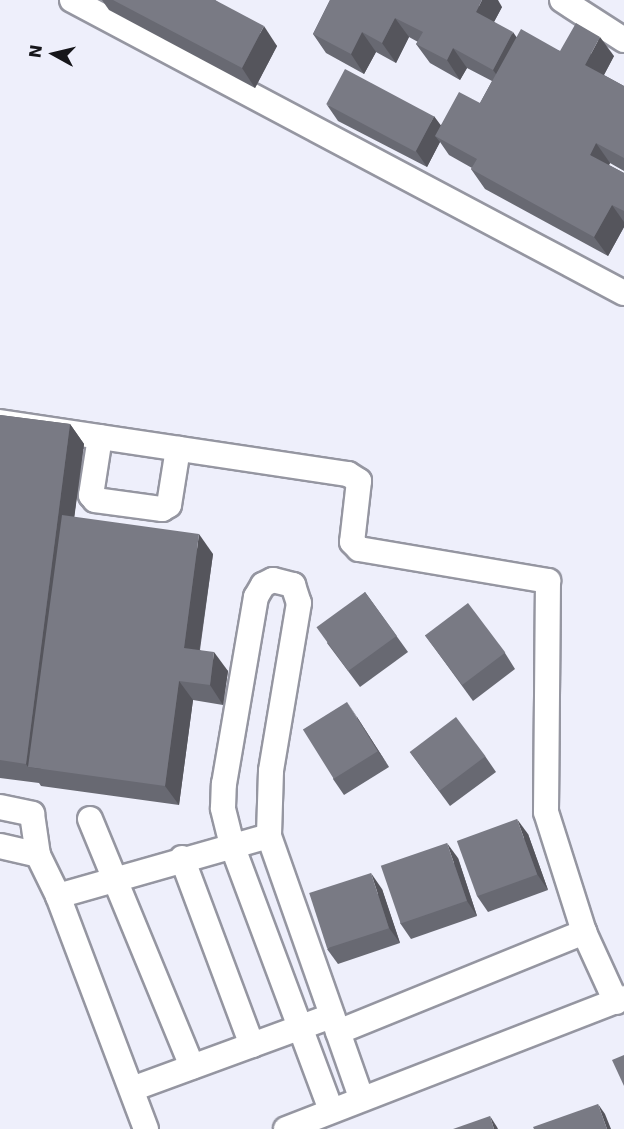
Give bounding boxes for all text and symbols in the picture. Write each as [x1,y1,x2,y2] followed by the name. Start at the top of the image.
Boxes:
[24,24,84,84] north arrow
[25,43,46,59] text: N

